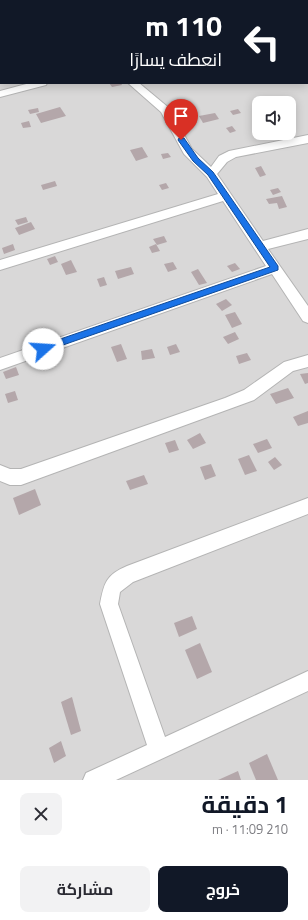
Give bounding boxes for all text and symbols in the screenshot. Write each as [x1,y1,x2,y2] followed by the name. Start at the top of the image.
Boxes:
[145,4,222,47] text: 110 m
[236,16,288,68] icon: left
[129,46,222,73] text: انعطف يسارًا
[252,96,296,140] map controls
[252,96,296,140] button: sound
[164,99,198,140] pin
[170,105,192,127] icon: arrive
[22,328,64,370] position arrow
[201,786,288,822] text: 1 دقيقة
[20,793,62,835] button: close
[212,819,288,839] text: 210 m · 11:09
[20,866,150,912] button: مشاركة
[158,866,288,912] button: خروج

